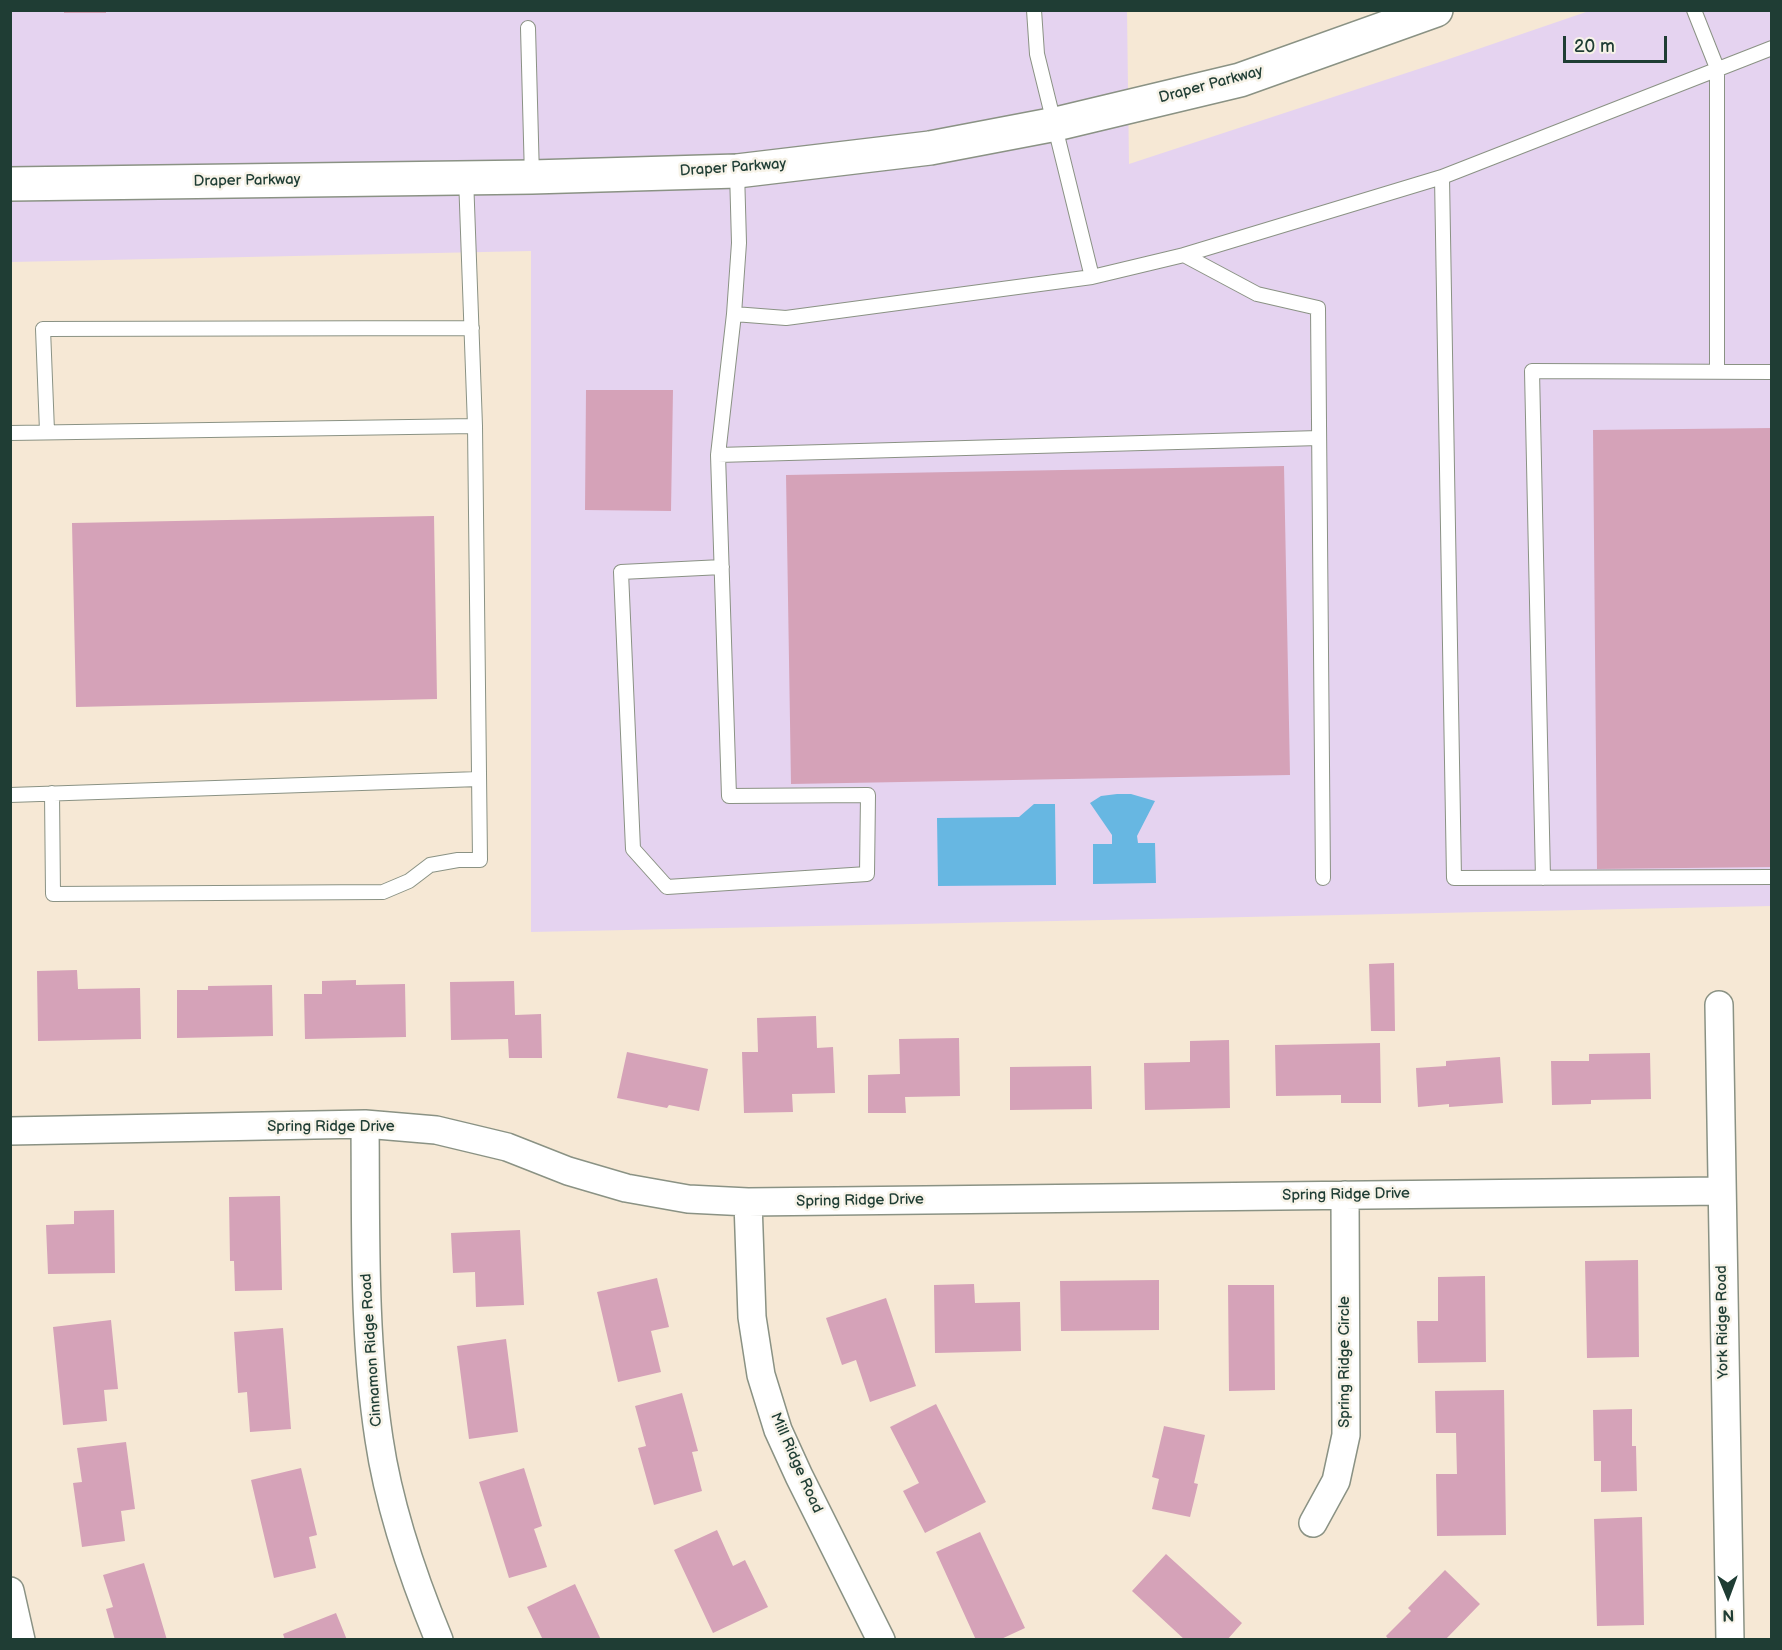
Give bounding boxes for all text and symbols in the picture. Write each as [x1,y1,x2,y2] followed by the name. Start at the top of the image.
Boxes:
[1566,24,1670,62] scale bar
[1574,36,1615,57] text: 20 m
[1157,62,1265,108] street label: Draper Parkway
[679,155,787,181] street label: Draper Parkway
[193,171,301,191] street label: Draper Parkway
[267,1118,395,1136] street label: Spring Ridge Drive
[1282,1185,1410,1205] street label: Spring Ridge Drive
[796,1191,924,1211] street label: Spring Ridge Drive
[1713,1265,1733,1379] street label: York Ridge Road
[358,1273,386,1427] street label: Cinnamon Ridge Road
[1336,1296,1354,1428] street label: Spring Ridge Circle
[766,1410,826,1516] street label: Mill Ridge Road
[1698,1566,1758,1626] north arrow
[1722,1605,1735,1624] text: N

